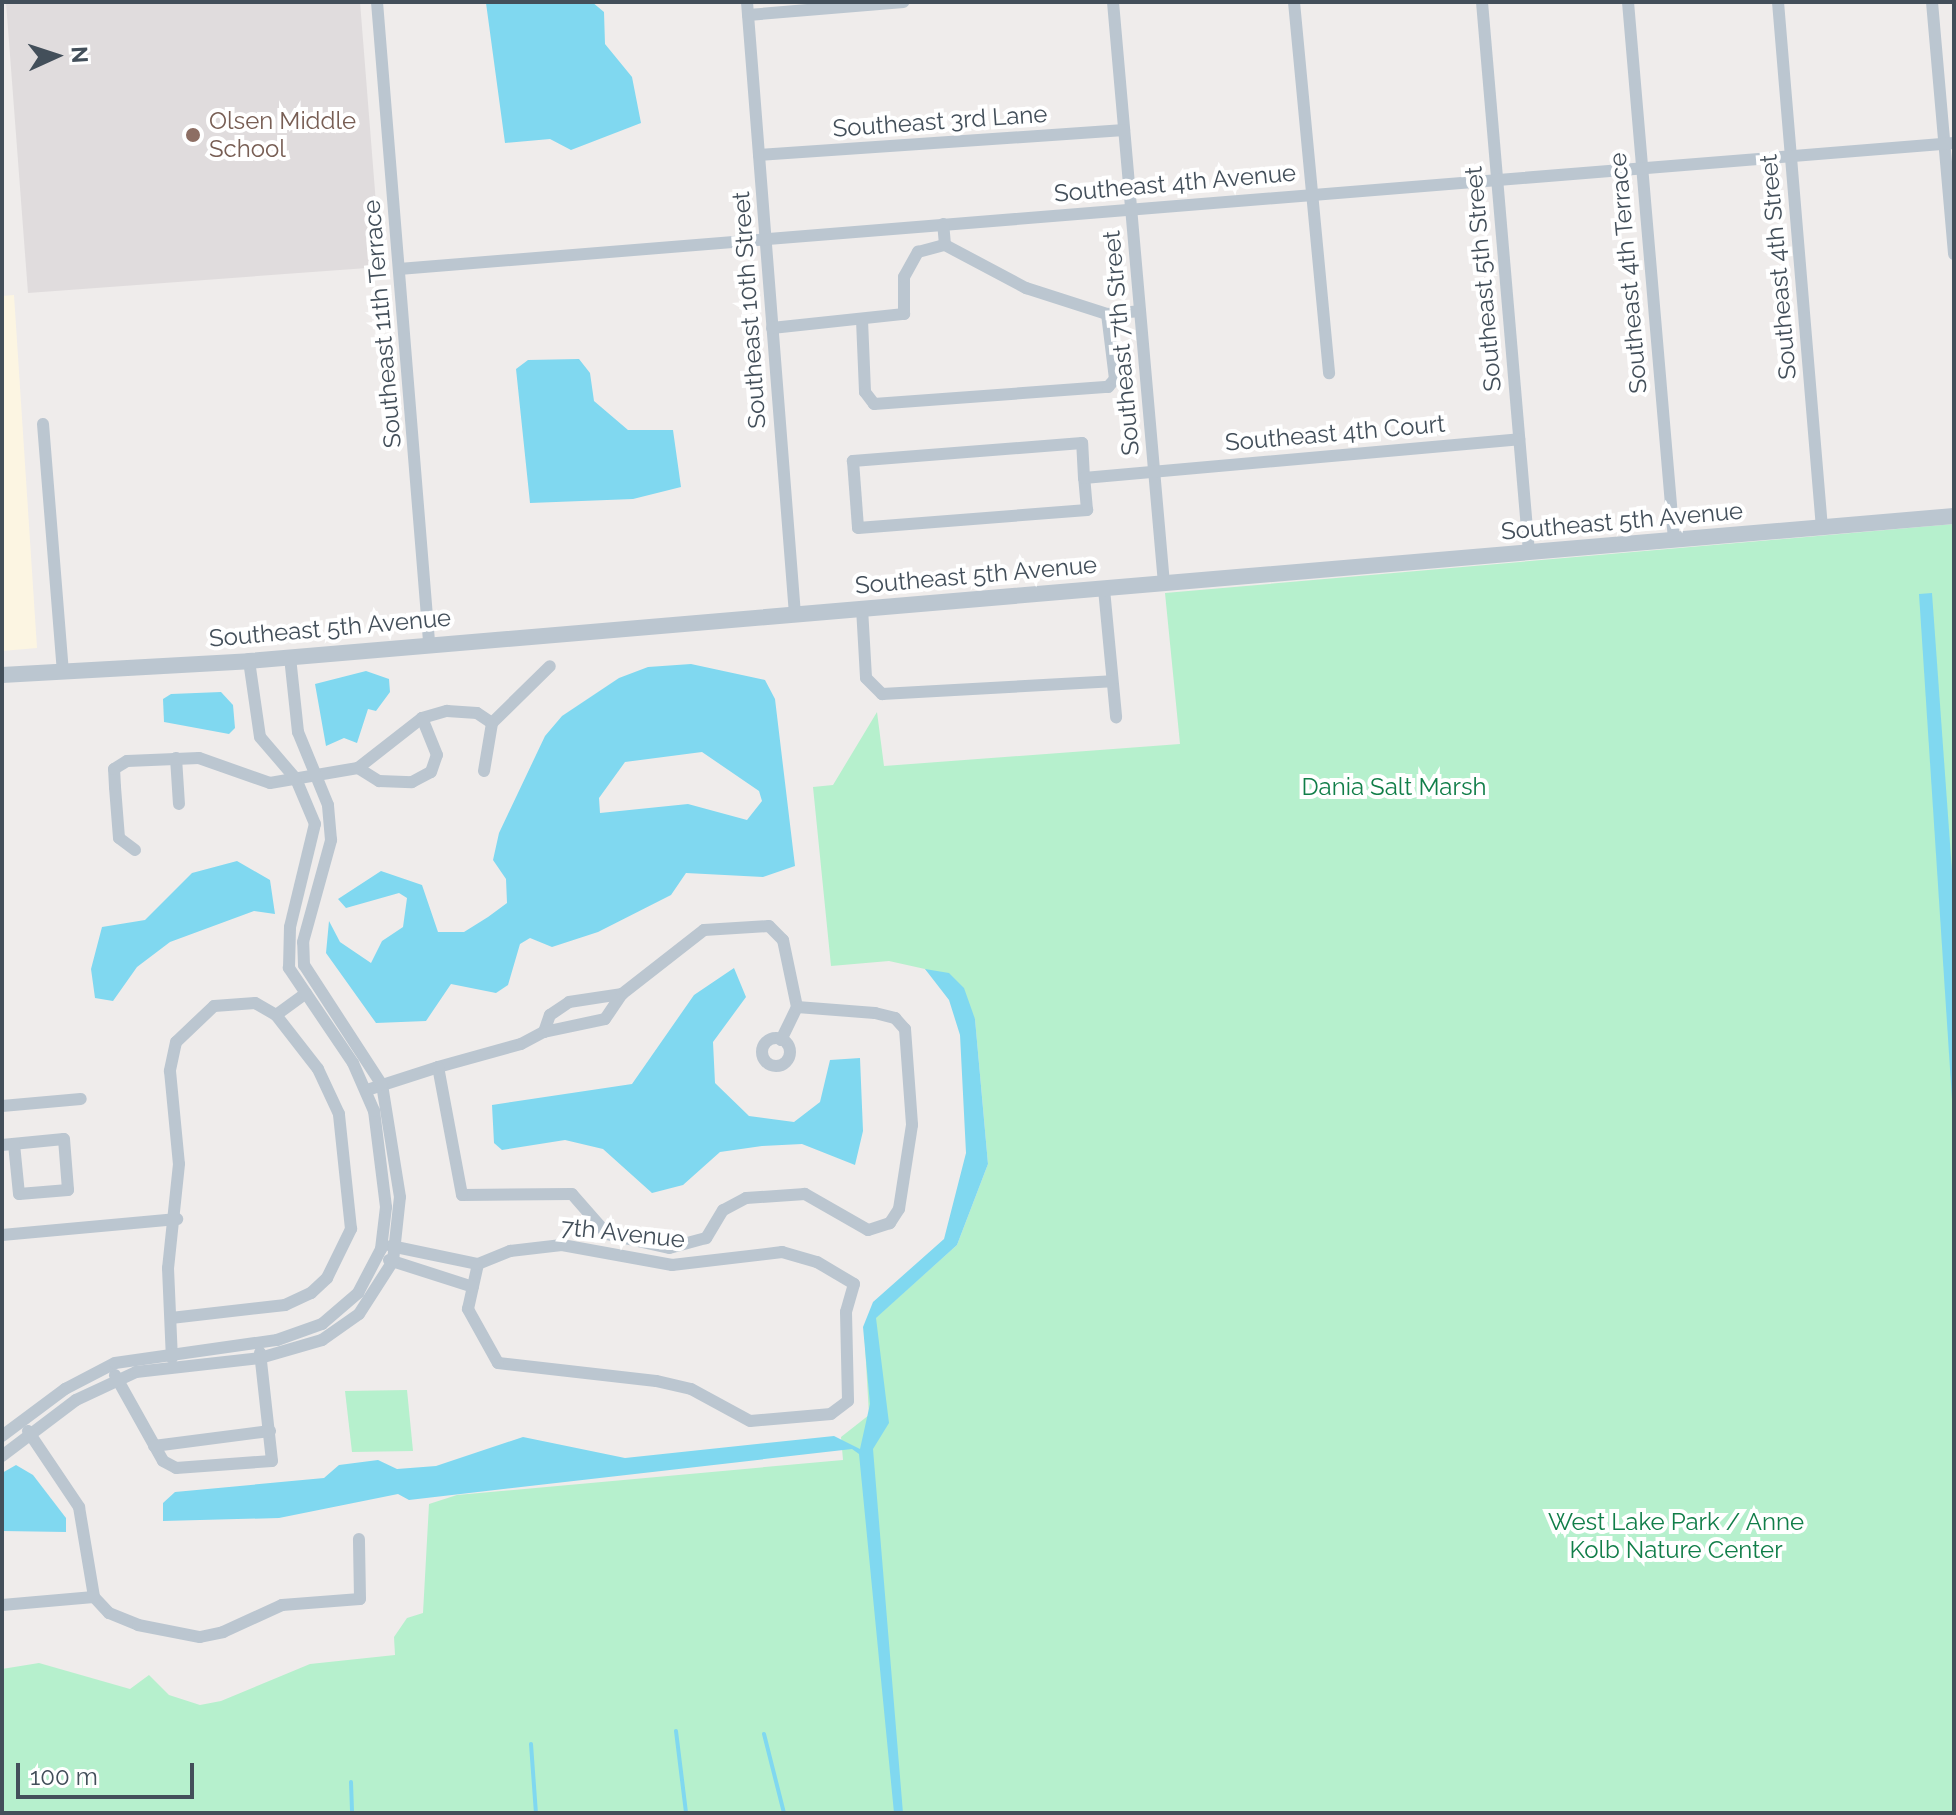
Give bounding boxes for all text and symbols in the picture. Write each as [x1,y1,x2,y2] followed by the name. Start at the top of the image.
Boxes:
[16,16,96,96] north arrow
[67,46,93,64] text: N
[832,99,1048,143] street label: Southeast 3rd Lane
[209,107,356,163] place label: Olsen Middle School
[184,126,202,144] marker: Olsen Middle School
[1603,151,1653,395] street label: Southeast 4th Terrace
[1754,153,1802,381] street label: Southeast 4th Street
[1052,158,1298,208] street label: Southeast 4th Avenue
[1459,165,1507,393] street label: Southeast 5th Street
[726,190,772,430] street label: Southeast 10th Street
[357,198,407,450] street label: Southeast 11th Terrace
[1097,229,1145,457] street label: Southeast 7th Street
[1224,409,1446,457] street label: Southeast 4th Court
[1499,496,1745,546] street label: Southeast 5th Avenue
[853,550,1099,600] street label: Southeast 5th Avenue
[207,603,453,653] street label: Southeast 5th Avenue
[1302,773,1486,801] park label: Dania Salt Marsh
[559,1212,687,1254] street label: 7th Avenue
[1548,1508,1804,1564] park label: West Lake Park / Anne Kolb Nature Center
[20,1747,198,1797] scale bar
[30,1762,98,1791] text: 100 m

